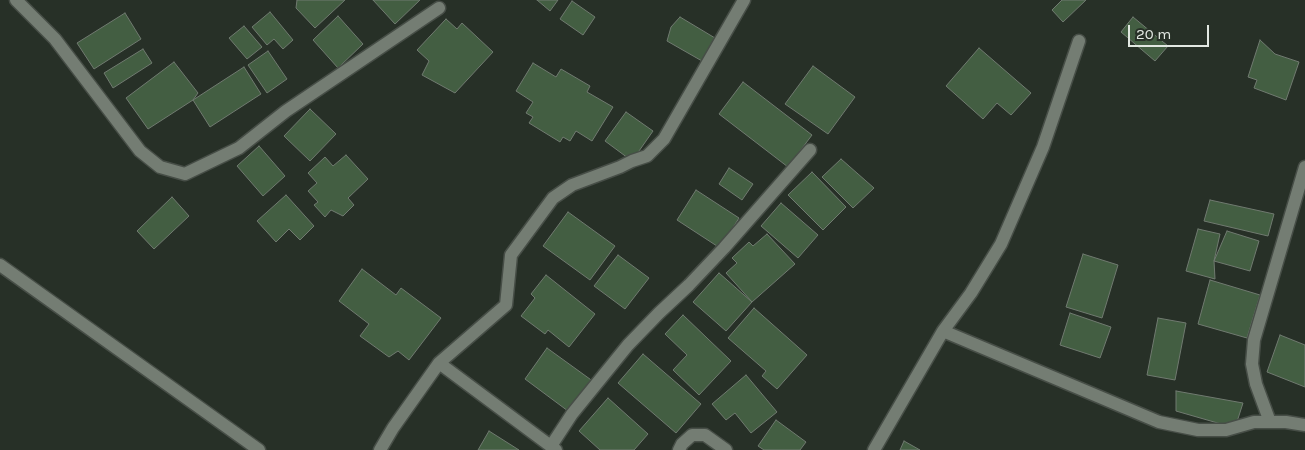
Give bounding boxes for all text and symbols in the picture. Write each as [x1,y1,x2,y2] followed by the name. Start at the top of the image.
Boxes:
[1130,15,1211,47] scale bar
[1136,25,1171,43] text: 20 m

